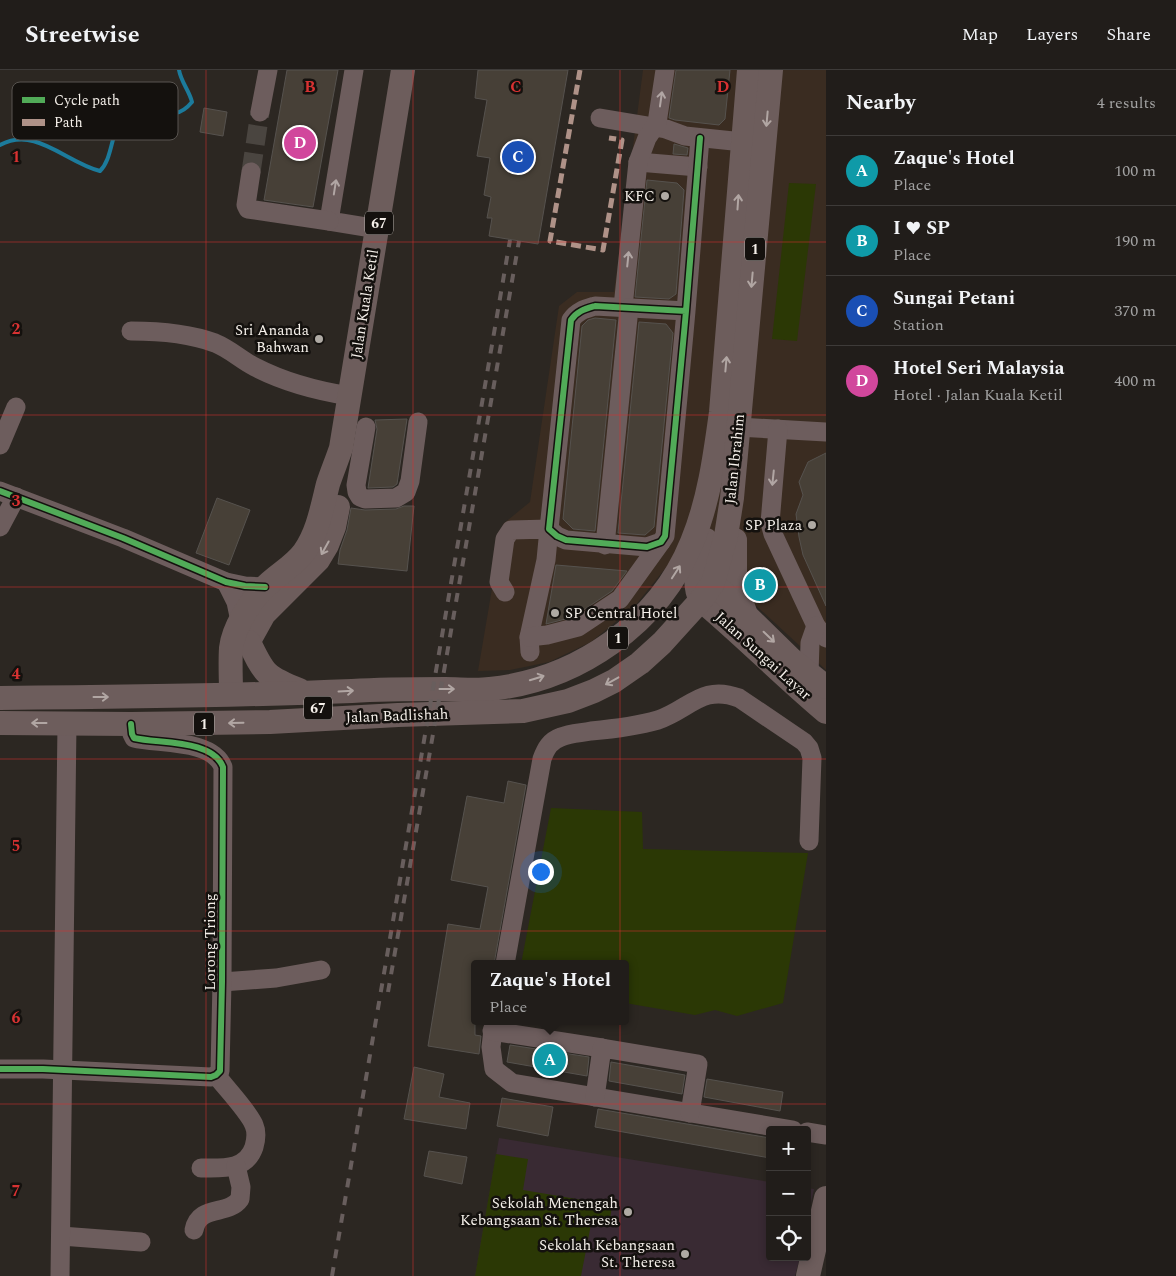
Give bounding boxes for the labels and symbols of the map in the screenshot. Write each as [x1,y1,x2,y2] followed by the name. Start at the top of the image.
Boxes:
[304,75,316,99] text: B
[510,75,522,99] text: C
[717,75,730,99] text: D
[12,82,178,140] legend
[54,90,120,111] text: Cycle path
[657,91,667,107] one-way arrow
[762,110,772,126] one-way arrow
[54,112,83,133] text: Path
[284,124,316,162] pin: D
[502,138,534,176] pin: C
[12,145,20,169] text: 1
[330,179,340,195] one-way arrow
[624,185,655,208] place label: KFC
[659,190,671,202] marker: KFC
[734,194,743,210] one-way arrow
[365,212,393,234] road number: 67
[745,238,765,260] road number: 1
[345,248,385,360] street label: Jalan Kuala Ketil
[623,251,633,267] one-way arrow
[747,272,757,288] one-way arrow
[12,317,21,341] text: 2
[235,319,310,359] place label: Sri Ananda Bahwan
[313,333,325,345] marker: Sri Ananda Bahwan
[721,356,730,372] one-way arrow
[719,413,751,505] street label: Jalan Ibrahim
[769,470,778,486] one-way arrow
[12,489,21,513] text: 3
[745,514,803,537] place label: SP Plaza
[806,519,818,531] marker: SP Plaza
[320,540,329,555] one-way arrow
[671,565,682,579] one-way arrow
[744,566,776,604] pin: B
[565,602,677,625] place label: SP Central Hotel
[710,606,816,706] street label: Jalan Sungai Layar
[549,607,561,619] marker: SP Central Hotel
[608,626,628,650] road number: 1
[763,631,775,643] one-way arrow
[12,662,21,686] text: 4
[529,673,545,683] one-way arrow
[605,676,620,686] one-way arrow
[439,684,455,694] one-way arrow
[338,686,354,696] one-way arrow
[93,693,109,702] one-way arrow
[304,696,332,720] road number: 67
[345,703,449,729] street label: Jalan Badlishah
[194,712,214,736] road number: 1
[31,718,47,728] one-way arrow
[228,718,244,728] one-way arrow
[12,834,20,858] text: 5
[528,859,554,885] your location
[199,893,222,991] street label: Lorong Triong
[12,1006,21,1030] text: 6
[534,1041,566,1079] pin: A
[12,1179,21,1203] text: 7
[460,1192,619,1232] place label: Sekolah Menengah Kebangsaan St. Theresa
[622,1206,634,1218] marker: Sekolah Menengah Kebangsaan St. Theresa
[539,1234,676,1274] place label: Sekolah Kebangsaan St. Theresa
[679,1248,691,1260] marker: Sekolah Kebangsaan St. Theresa

